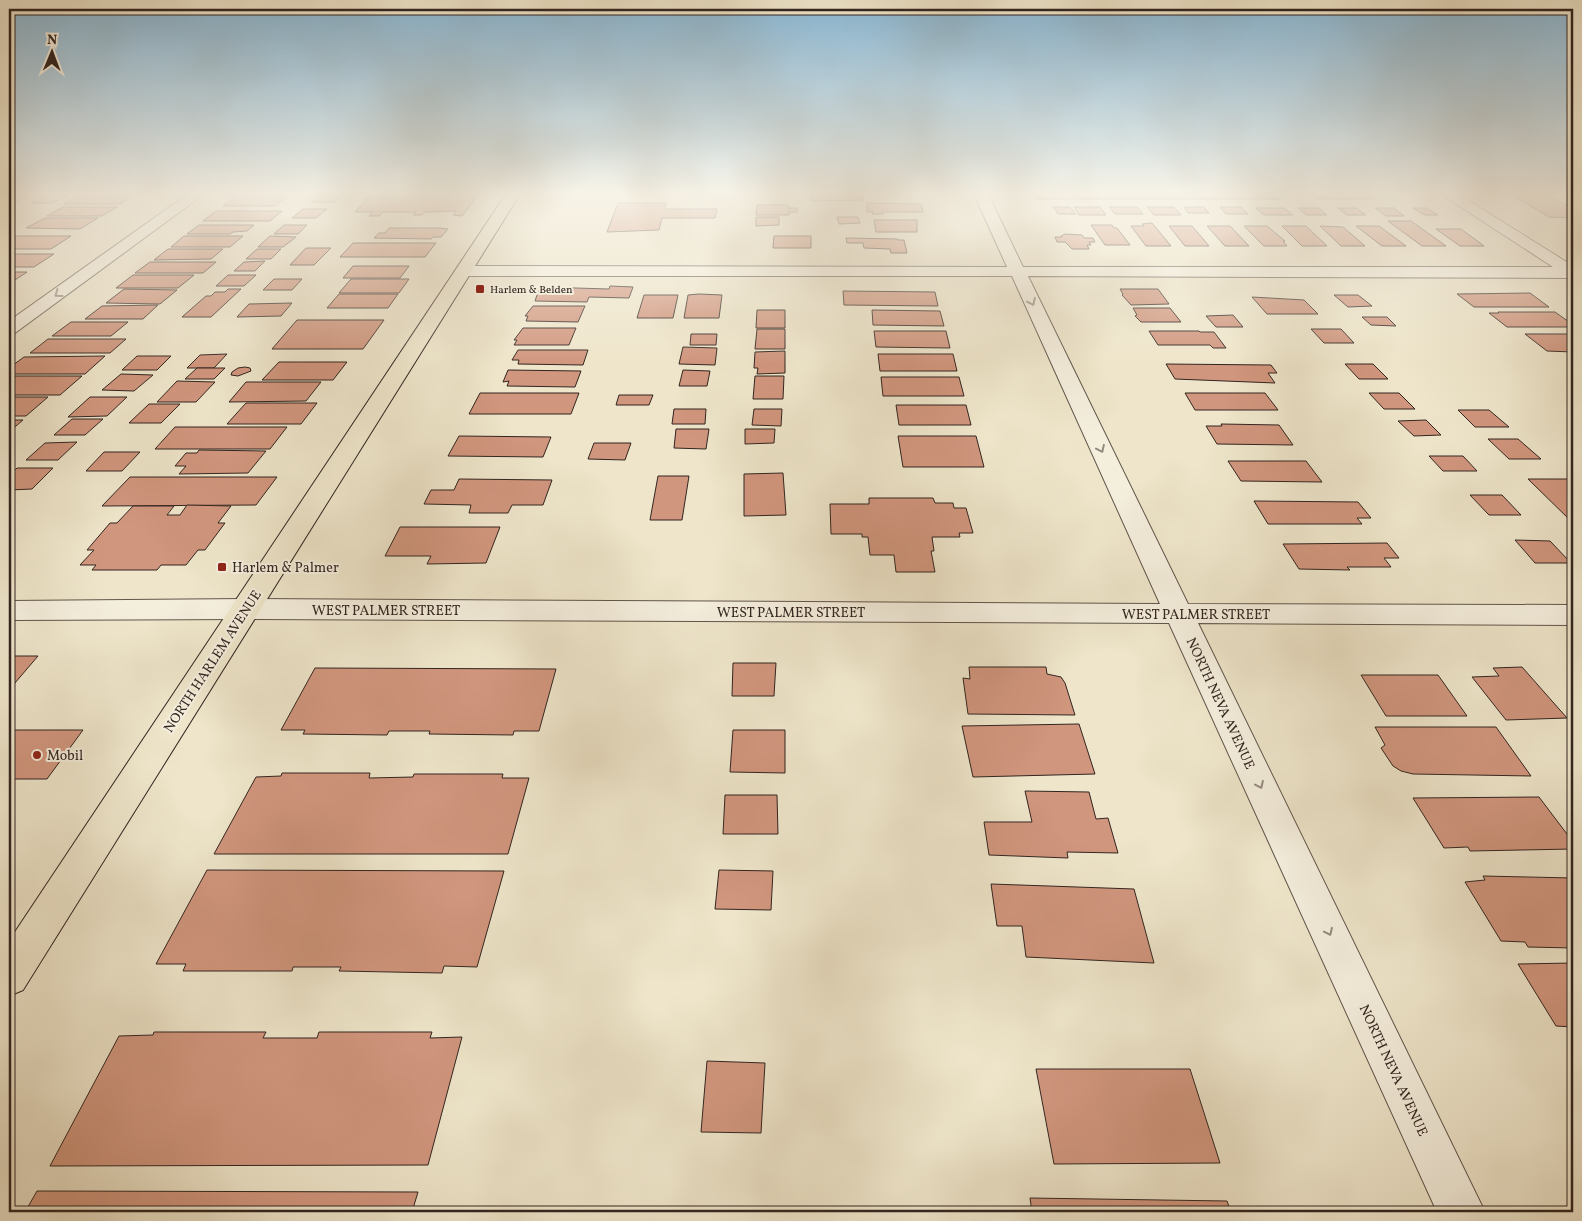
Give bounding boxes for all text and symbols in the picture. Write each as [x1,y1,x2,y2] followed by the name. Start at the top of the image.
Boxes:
[28,28,78,78] north arrow
[47,31,57,50] text: N
[474,283,486,295] marker: Harlem & Belden
[490,283,573,298] place label: Harlem & Belden
[54,288,64,297] one-way arrow
[1025,297,1036,306] one-way arrow
[1094,444,1105,453] one-way arrow
[232,559,339,578] place label: Harlem & Palmer
[216,561,228,573] marker: Harlem & Palmer
[160,587,267,737] street label: NORTH HARLEM AVENUE
[312,602,460,621] street label: WEST PALMER STREET
[717,604,865,623] street label: WEST PALMER STREET
[1122,606,1270,625] street label: WEST PALMER STREET
[1181,635,1259,773] street label: NORTH NEVA AVENUE
[47,747,83,766] place label: Mobil
[31,749,43,761] marker: Mobil
[1253,780,1263,789] one-way arrow
[1323,927,1333,936] one-way arrow
[1354,1002,1432,1140] street label: NORTH NEVA AVENUE

